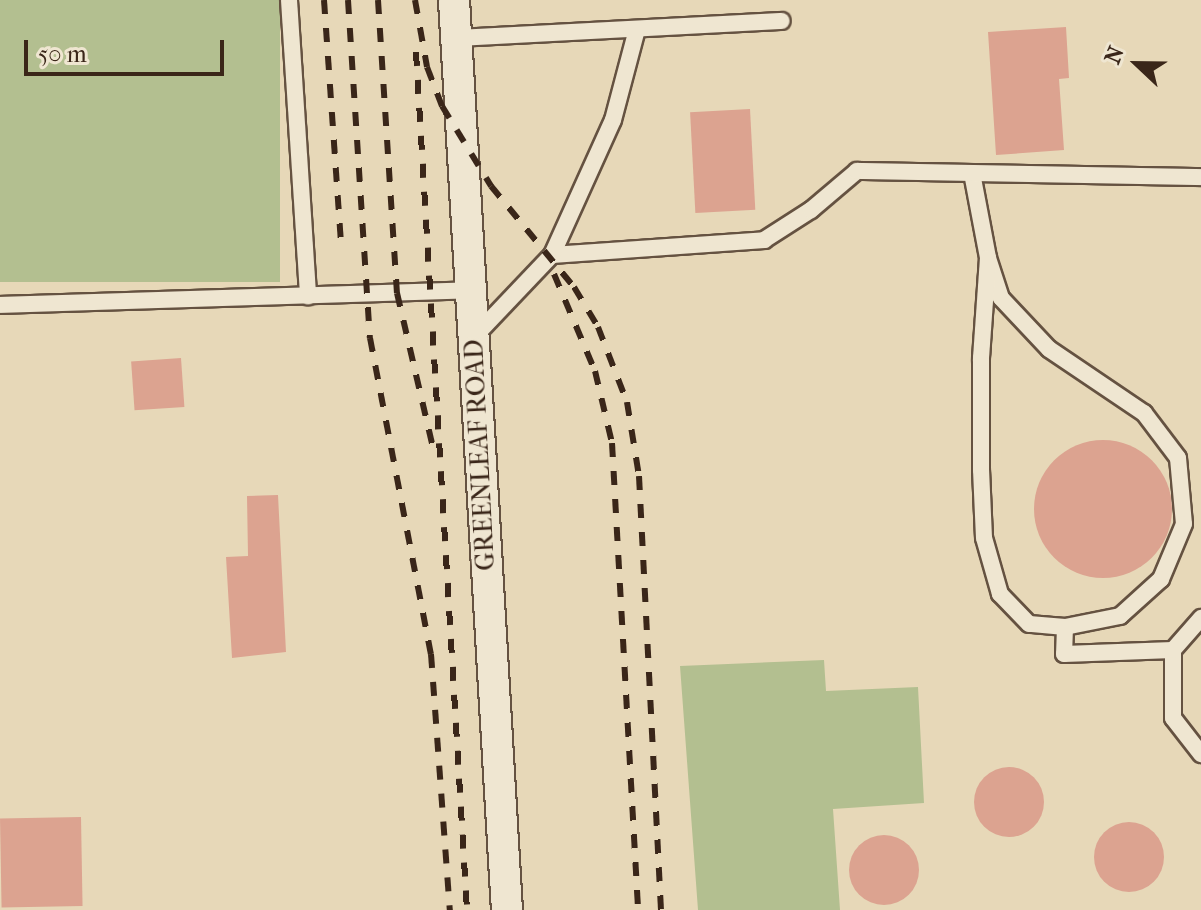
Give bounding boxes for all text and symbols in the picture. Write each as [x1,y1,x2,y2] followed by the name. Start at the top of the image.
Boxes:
[28,24,228,74] scale bar
[1097,24,1177,104] north arrow
[38,40,87,68] text: 50 m
[1100,42,1130,68] text: N
[458,339,502,571] street label: GREENLEAF ROAD

